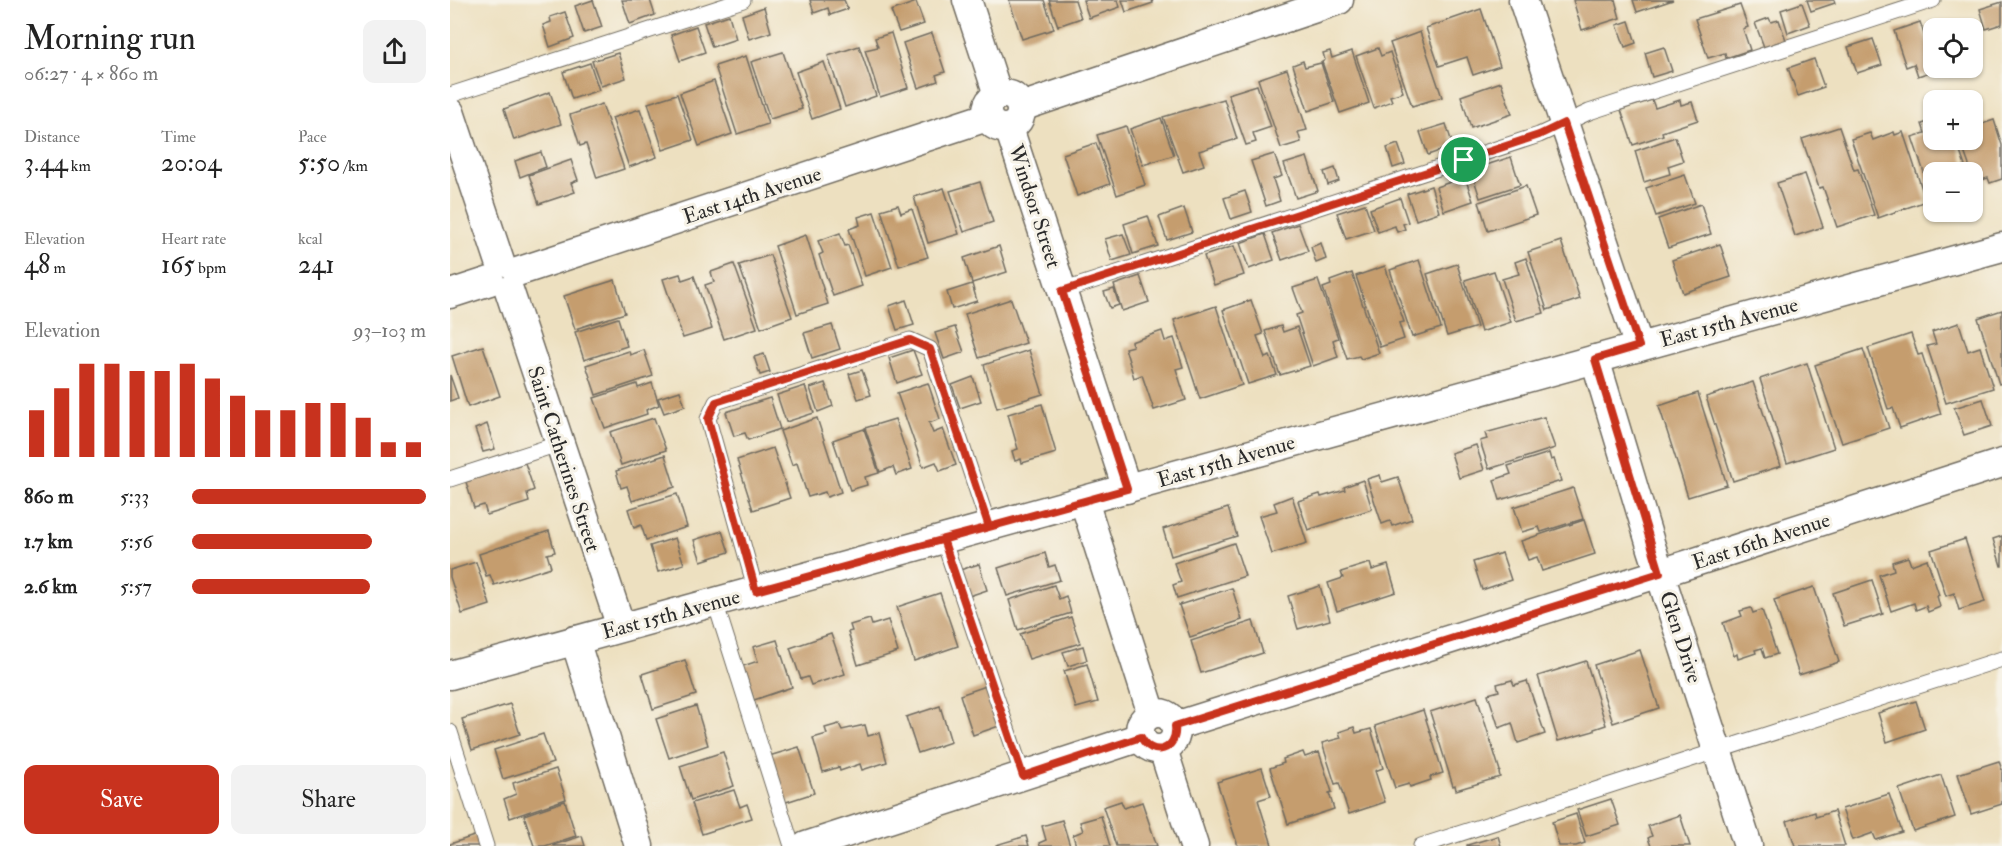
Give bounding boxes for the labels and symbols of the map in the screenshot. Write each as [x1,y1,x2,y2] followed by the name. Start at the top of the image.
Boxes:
[1438,134,1489,185] pin
[1002,140,1067,271] street label: Windsor Street
[679,160,825,231] street label: East 14th Avenue
[1657,291,1801,354] street label: East 15th Avenue
[521,363,606,556] street label: Saint Catherines Street
[1154,429,1298,494] street label: East 15th Avenue
[1689,506,1834,576] street label: East 16th Avenue
[599,583,743,646] street label: East 15th Avenue
[1653,588,1708,687] street label: Glen Drive

